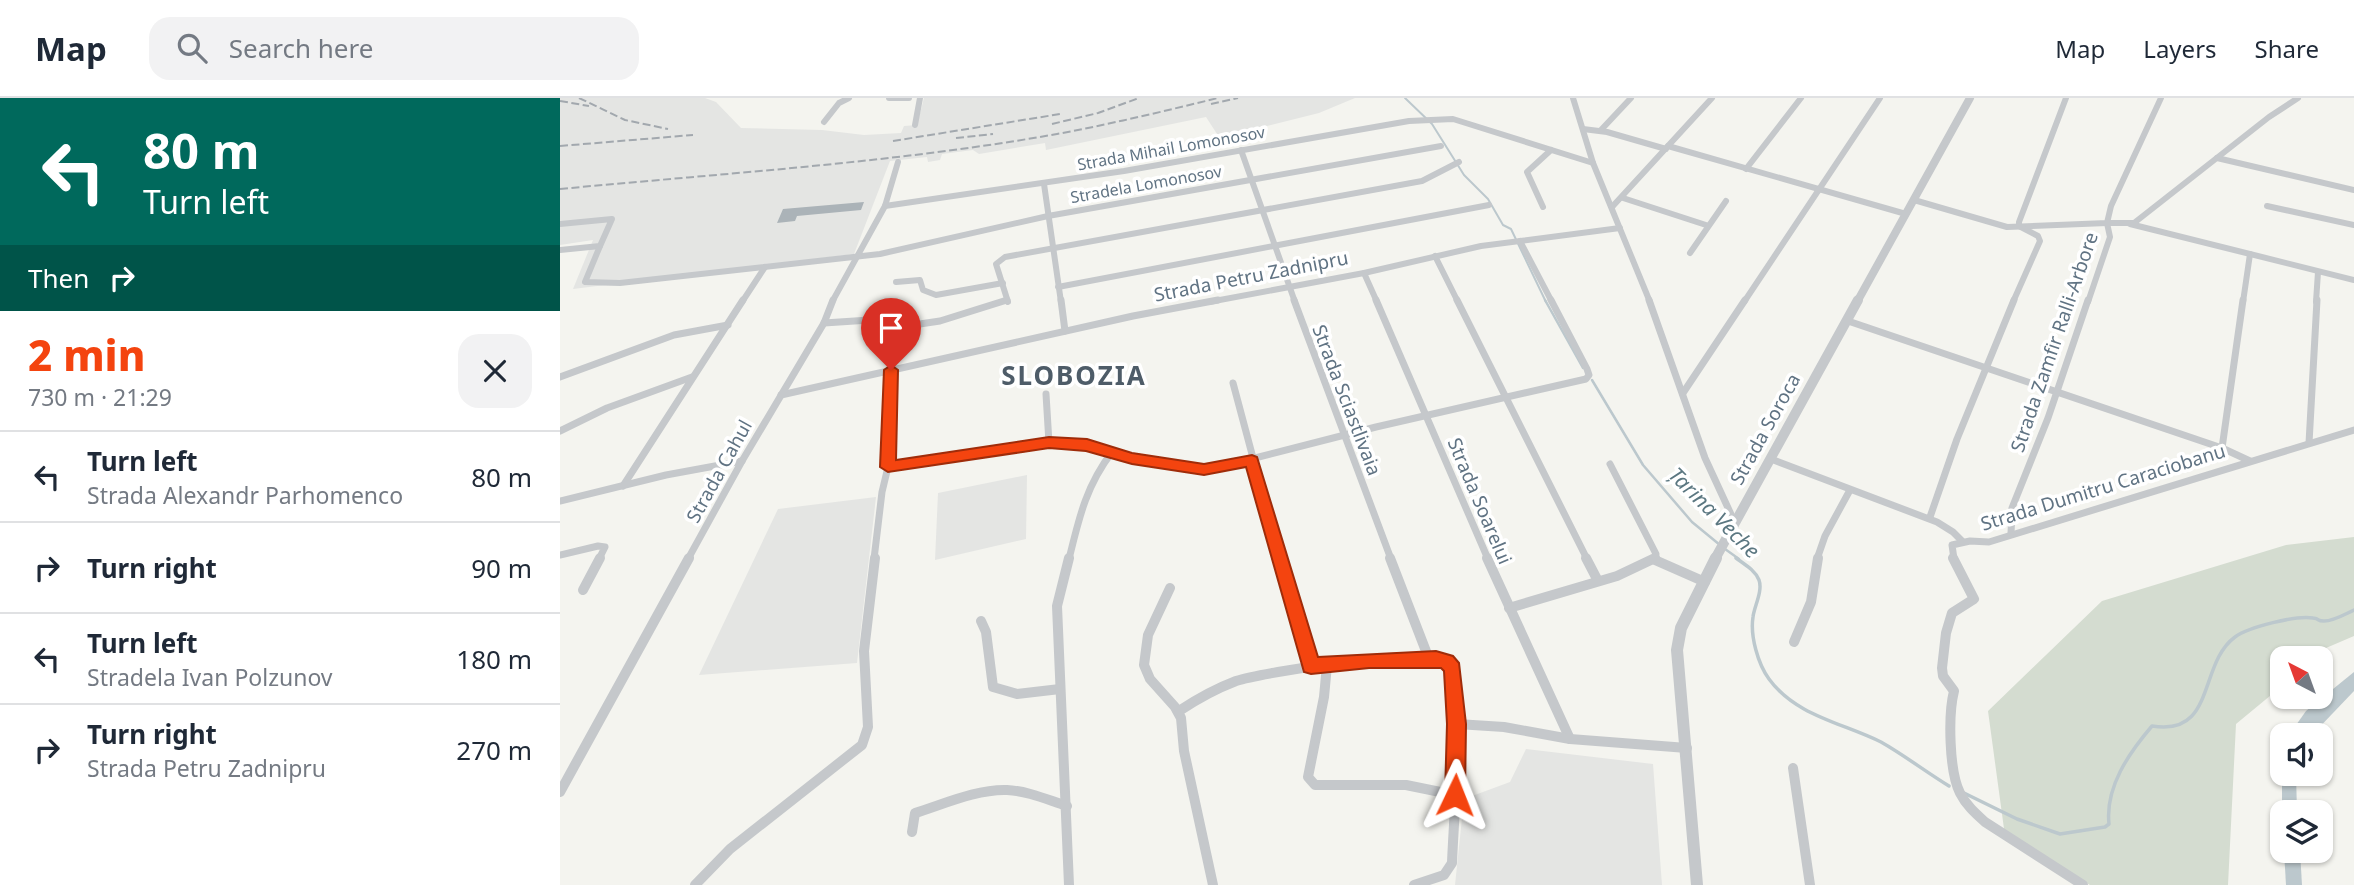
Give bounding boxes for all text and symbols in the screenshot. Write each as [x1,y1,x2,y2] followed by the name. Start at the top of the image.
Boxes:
[149,17,639,80] search box
[35,26,107,71] text: Map
[173,29,211,67] icon: search
[229,30,373,66] text: Search here
[2055,32,2105,65] text: Map
[2143,32,2217,65] text: Layers
[2255,32,2319,65] text: Share
[143,117,260,183] text: 80 m
[1075,121,1267,175] street label: Strada Mihail Lomonosov
[28,126,119,217] icon: left
[1069,160,1224,208] street label: Stradela Lomonosov
[143,180,269,223] text: Turn left
[2004,229,2104,455] street label: Strada Zamfir Ralli-Arbore
[1152,244,1350,308] street label: Strada Petru Zadnipru
[103,259,141,297] icon: right
[28,260,89,296] text: Then
[861,298,921,370] pin
[872,309,910,347] icon: arrive
[1306,321,1388,479] street label: Strada Sciastlivaia
[28,326,145,383] text: 2 min
[458,334,532,408] button: close
[1001,357,1147,393] district label: SLOBOZIA
[1724,369,1806,489] street label: Strada Soroca
[28,381,172,413] text: 730 m · 21:29
[680,415,758,527] street label: Strada Cahul
[1442,434,1518,568] street label: Strada Soarelui
[1978,437,2228,537] street label: Strada Dumitru Caraciobanu
[87,443,198,479] text: Turn left
[28,458,66,496] icon: left
[471,459,532,495] text: 80 m
[1663,461,1766,564] water label: Țarina Veche
[87,479,403,511] text: Strada Alexandr Parhomenco
[28,549,66,587] icon: right
[87,550,217,586] text: Turn right
[471,550,532,586] text: 90 m
[87,625,198,661] text: Turn left
[28,640,66,678] icon: left
[456,641,532,677] text: 180 m
[2270,646,2333,709] north arrow
[2270,646,2333,863] map controls
[87,661,333,693] text: Stradela Ivan Polzunov
[87,716,217,752] text: Turn right
[2270,723,2333,786] button: sound
[28,731,66,769] icon: right
[456,732,532,768] text: 270 m
[87,752,326,784] text: Strada Petru Zadnipru
[1418,758,1492,832] position arrow
[2270,800,2333,863] button: layers

